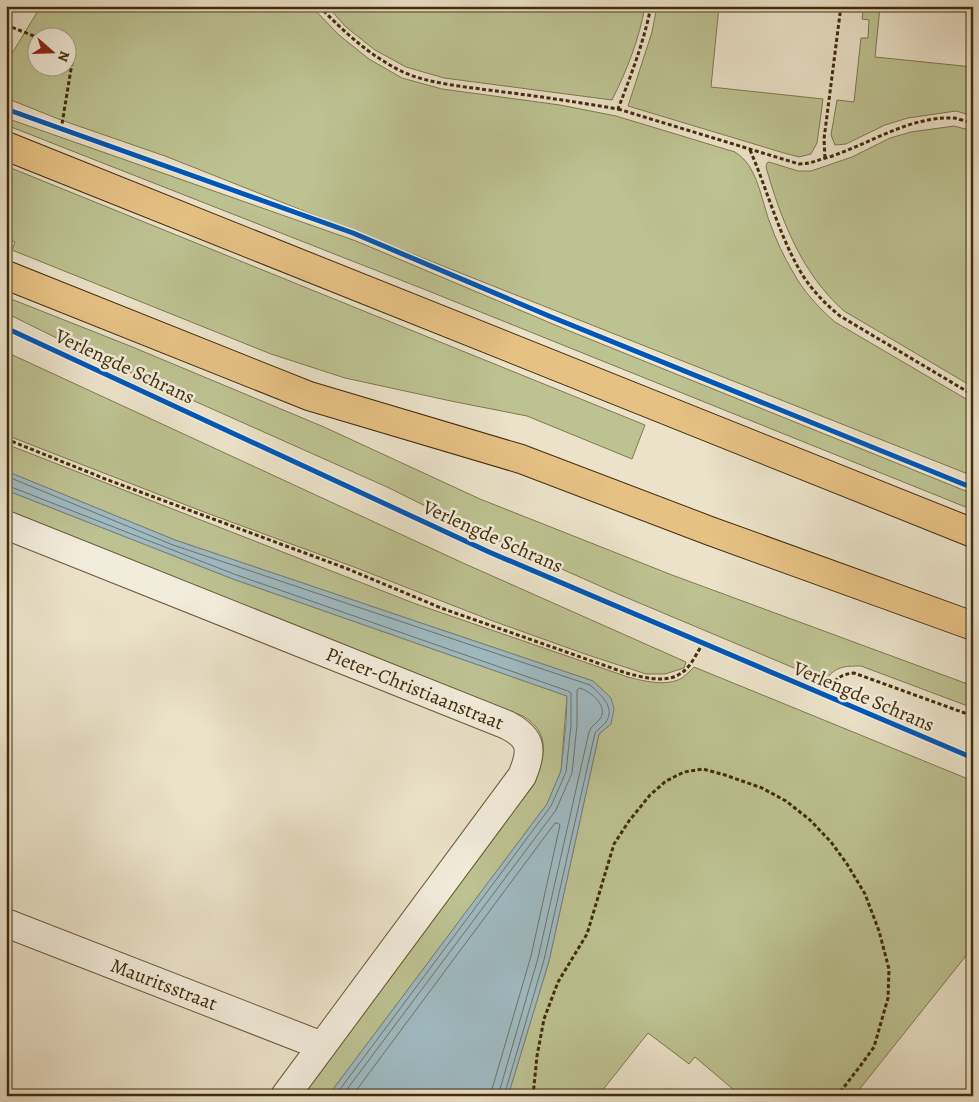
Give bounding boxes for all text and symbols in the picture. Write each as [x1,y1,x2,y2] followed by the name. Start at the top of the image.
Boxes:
[28,28,78,78] north arrow
[53,48,74,64] text: N
[50,322,199,411] street label: Verlengde Schrans
[417,493,567,579] street label: Verlengde Schrans
[322,640,508,737] street label: Pieter-Christiaanstraat
[788,654,939,738] street label: Verlengde Schrans
[107,952,221,1017] street label: Mauritsstraat

